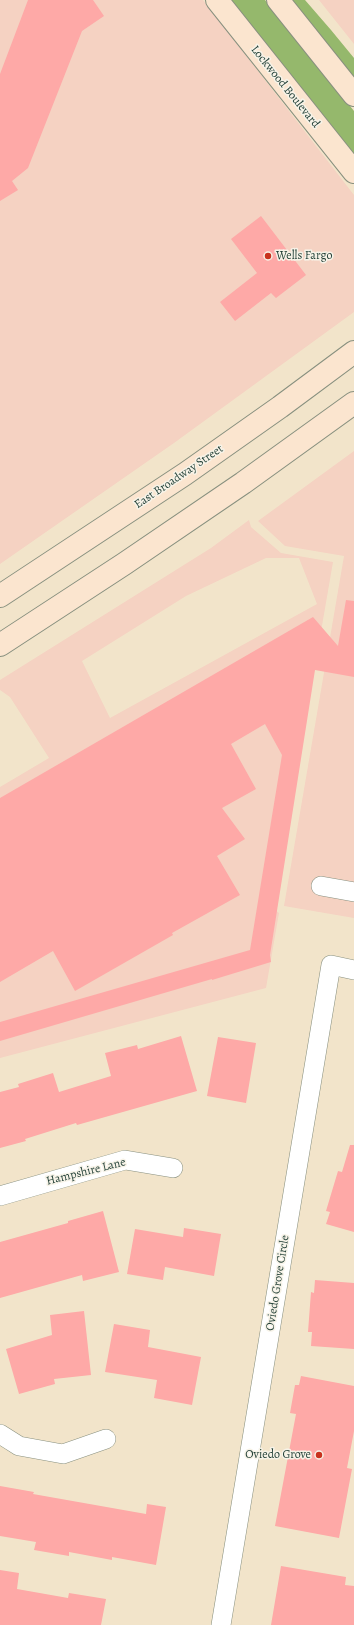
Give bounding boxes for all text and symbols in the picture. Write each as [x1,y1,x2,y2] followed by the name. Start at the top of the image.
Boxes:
[247,43,323,131] street label: Lockwood Boulevard
[276,249,333,263] place label: Wells Fargo
[263,251,273,261] marker: Wells Fargo
[132,442,226,512] street label: East Broadway Street
[45,1155,127,1189] street label: Hampshire Lane
[263,1234,293,1332] street label: Oviedo Grove Circle
[245,1448,311,1462] place label: Oviedo Grove
[314,1450,324,1460] marker: Oviedo Grove

